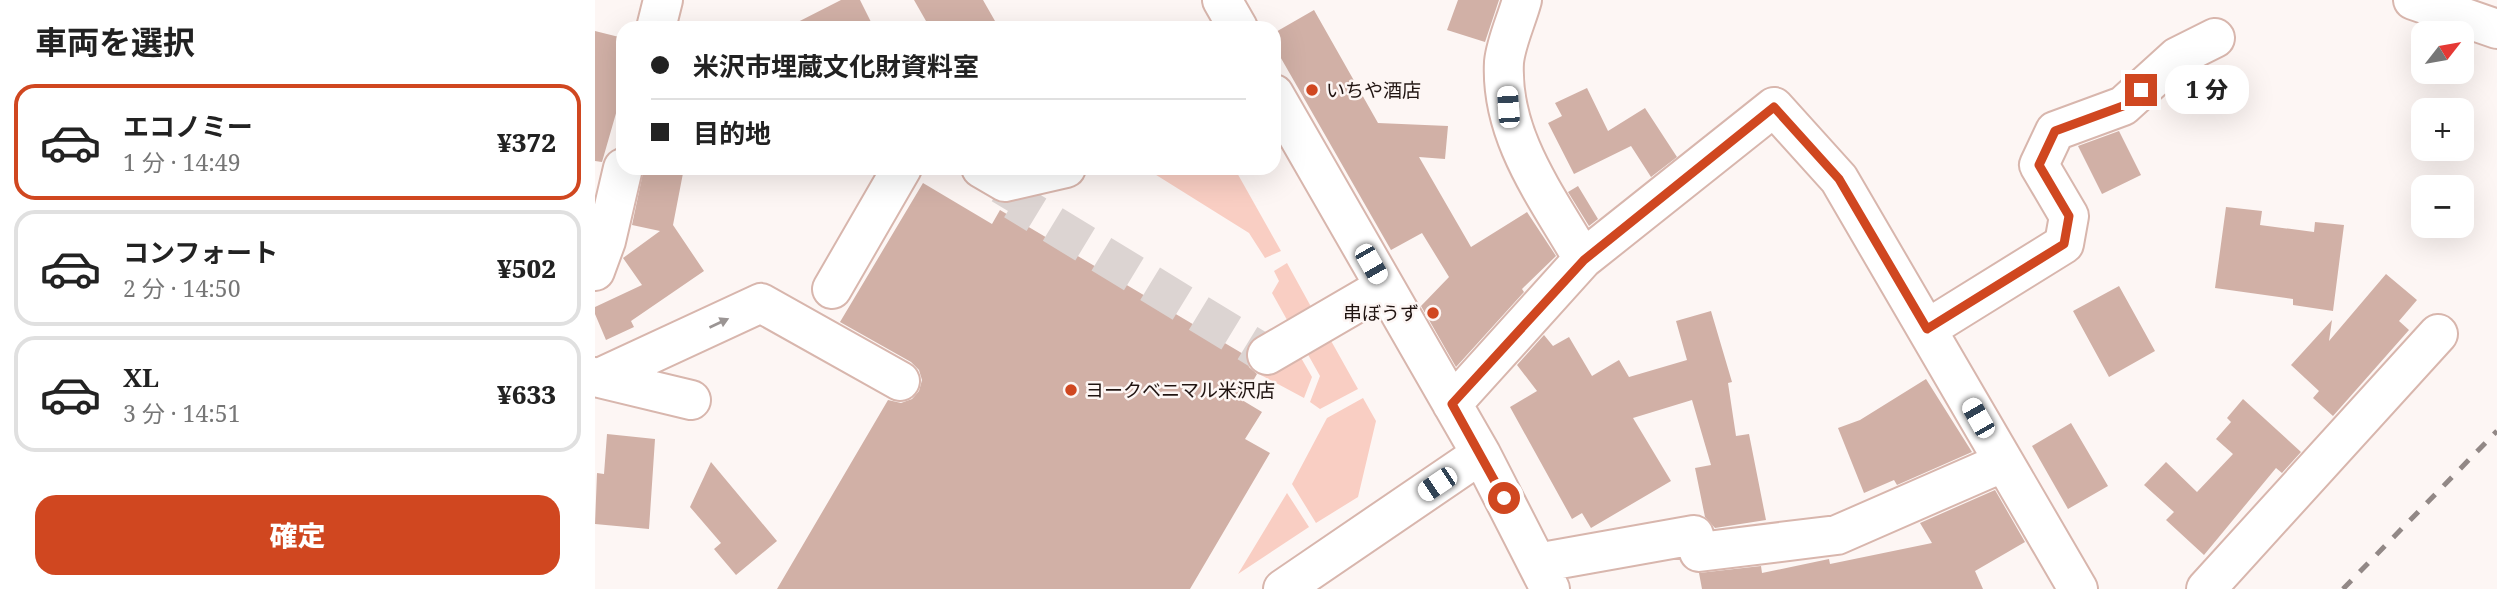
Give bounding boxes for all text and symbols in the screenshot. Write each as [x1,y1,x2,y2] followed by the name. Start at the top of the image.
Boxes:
[35,20,195,63] text: 車両を選択
[2411,21,2475,84] north arrow
[2411,21,2474,238] map controls
[693,48,979,84] text: 米沢市埋蔵文化財資料室
[2165,66,2249,114] callout: 1 分
[2186,73,2228,105] text: 1 分
[2125,74,2157,106] route end
[1326,77,1421,103] place label: いちや酒店
[1304,82,1320,98] marker: いちや酒店
[1497,85,1520,129] car
[2411,98,2474,161] button: +
[123,108,253,144] text: エコノミー
[39,111,102,174] icon: car
[693,115,771,151] text: 目的地
[497,124,556,160] text: ¥372
[123,146,241,178] text: 1 分 · 14:49
[2411,175,2474,238] button: −
[123,234,278,270] text: コンフォート
[39,237,102,300] icon: car
[1352,241,1391,287] car
[497,250,556,286] text: ¥502
[123,272,241,304] text: 2 分 · 14:50
[1343,300,1419,326] place label: 串ぼうず
[1425,305,1441,321] marker: 串ぼうず
[709,317,729,329] one-way arrow
[123,359,159,395] text: XL
[39,363,102,426] icon: car
[497,376,556,412] text: ¥633
[1085,377,1275,403] place label: ヨークベニマル米沢店
[1063,382,1079,398] marker: ヨークベニマル米沢店
[1959,395,1998,441] car
[123,397,241,429] text: 3 分 · 14:51
[1414,464,1461,504] car
[1488,482,1520,514] route start
[35,495,560,575] button: 確定

